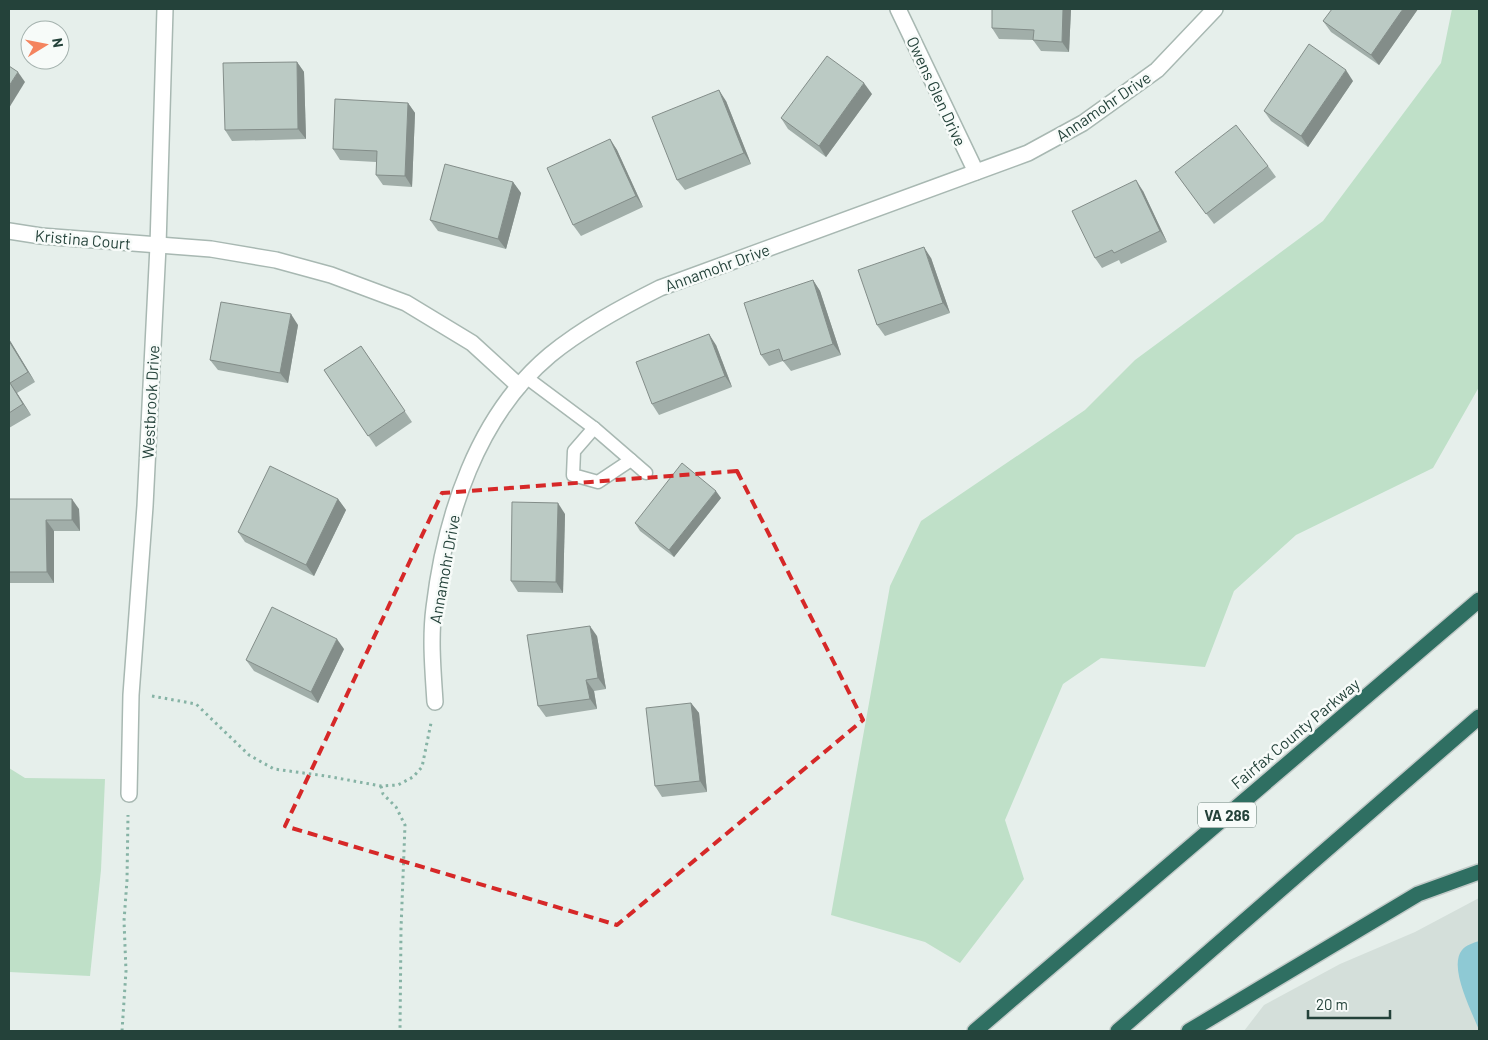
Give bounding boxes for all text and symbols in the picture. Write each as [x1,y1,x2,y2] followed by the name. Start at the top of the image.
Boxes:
[20,20,70,70] north arrow
[903,33,971,149] street label: Owens Glen Drive
[49,37,67,49] text: N
[1052,67,1154,145] street label: Annamohr Drive
[34,225,132,253] street label: Kristina Court
[662,239,772,295] street label: Annamohr Drive
[138,345,162,459] street label: Westbrook Drive
[425,513,463,625] street label: Annamohr Drive
[1227,673,1363,792] street label: Fairfax County Parkway
[1198,802,1256,828] road number: VA 286
[1308,988,1390,1020] scale bar
[1316,995,1348,1013] text: 20 m

